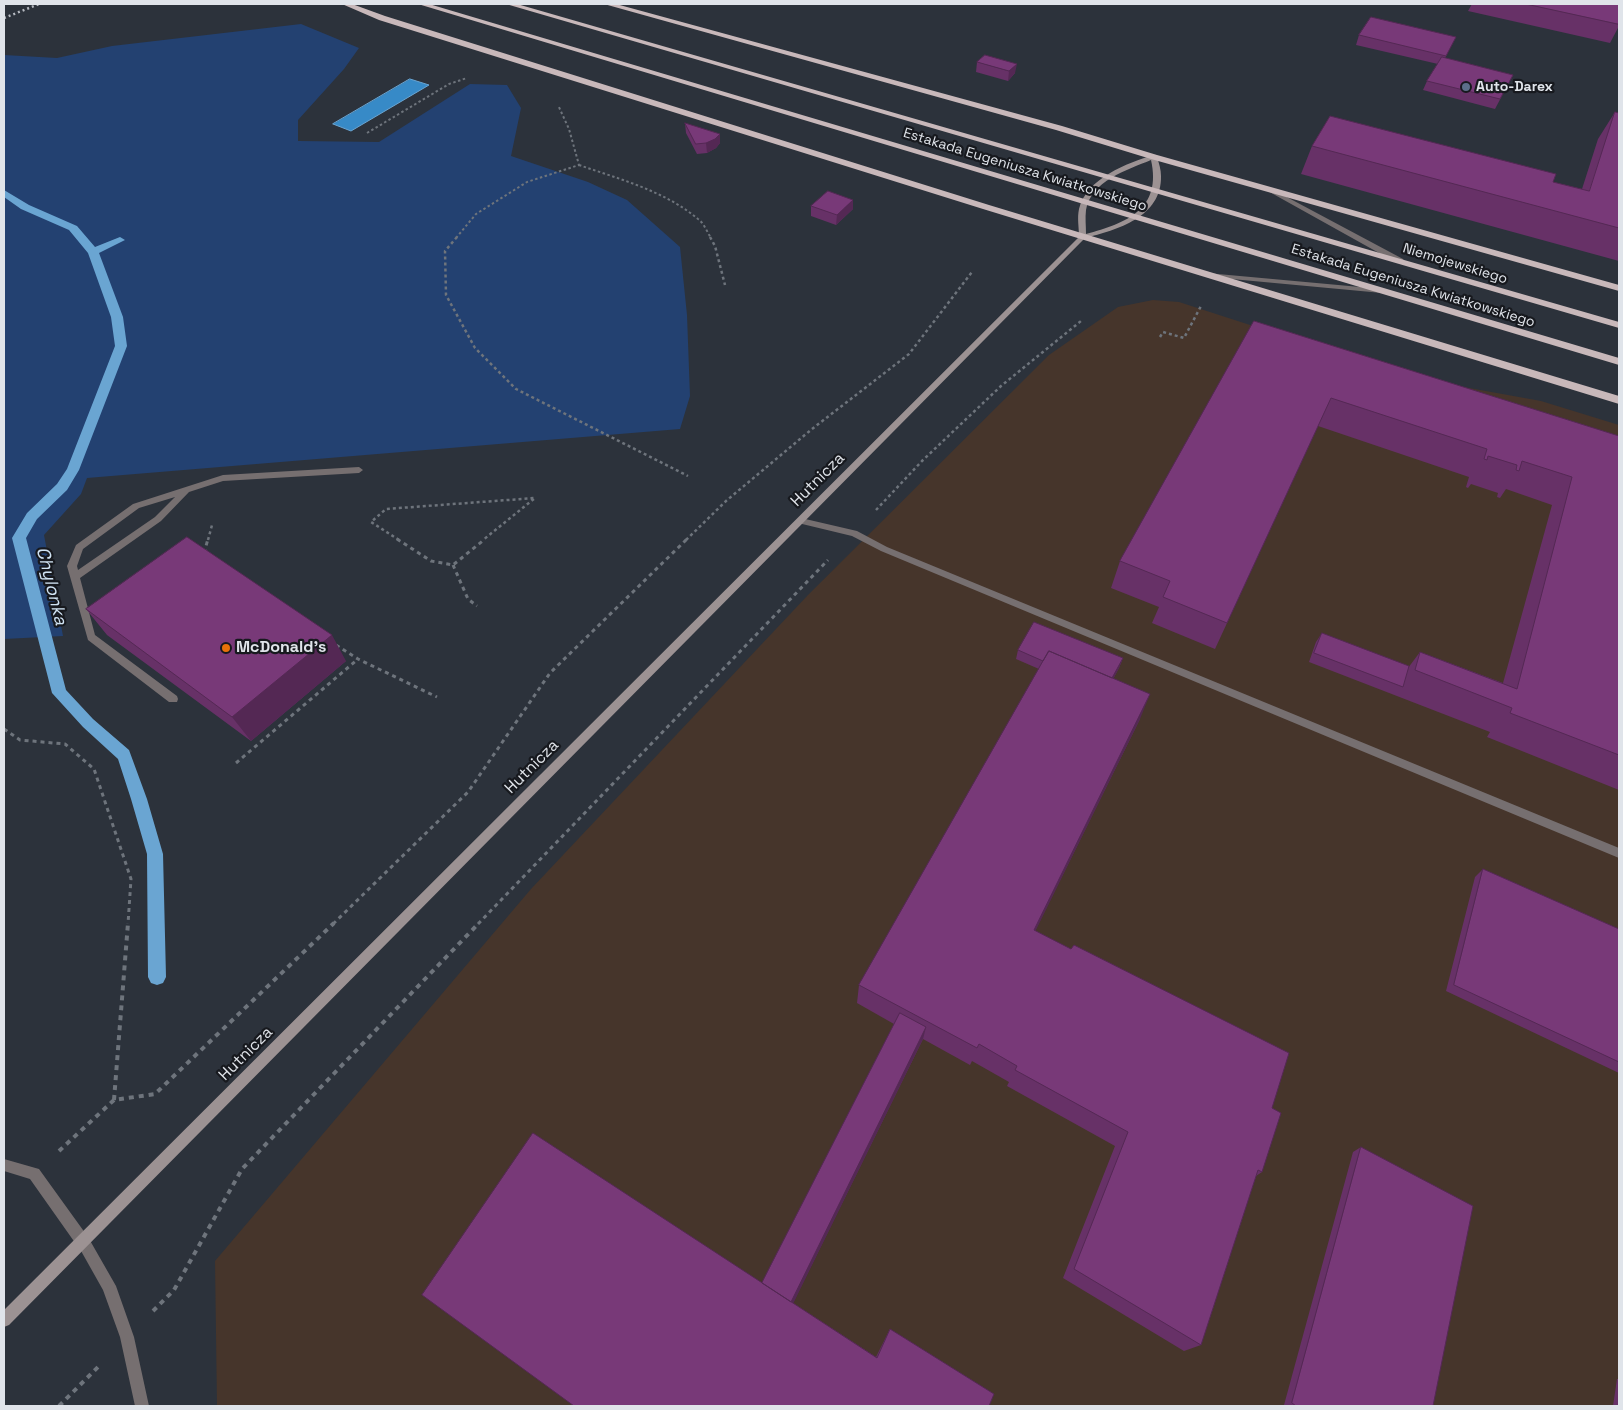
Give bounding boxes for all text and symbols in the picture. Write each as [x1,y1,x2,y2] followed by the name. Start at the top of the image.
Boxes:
[1476,79,1553,95] place label: Auto-Darex
[1460,81,1472,93] marker: Auto-Darex
[901,125,1149,215] street label: Estakada Eugeniusza Kwiatkowskiego
[1401,240,1509,288] street label: Niemojewskiego
[1289,241,1537,331] street label: Estakada Eugeniusza Kwiatkowskiego
[787,449,849,511] street label: Hutnicza
[31,545,71,627] water label: Chylonka
[236,638,326,658] place label: McDonald's
[220,642,232,654] marker: McDonald's
[501,736,563,798] street label: Hutnicza
[215,1023,277,1085] street label: Hutnicza

